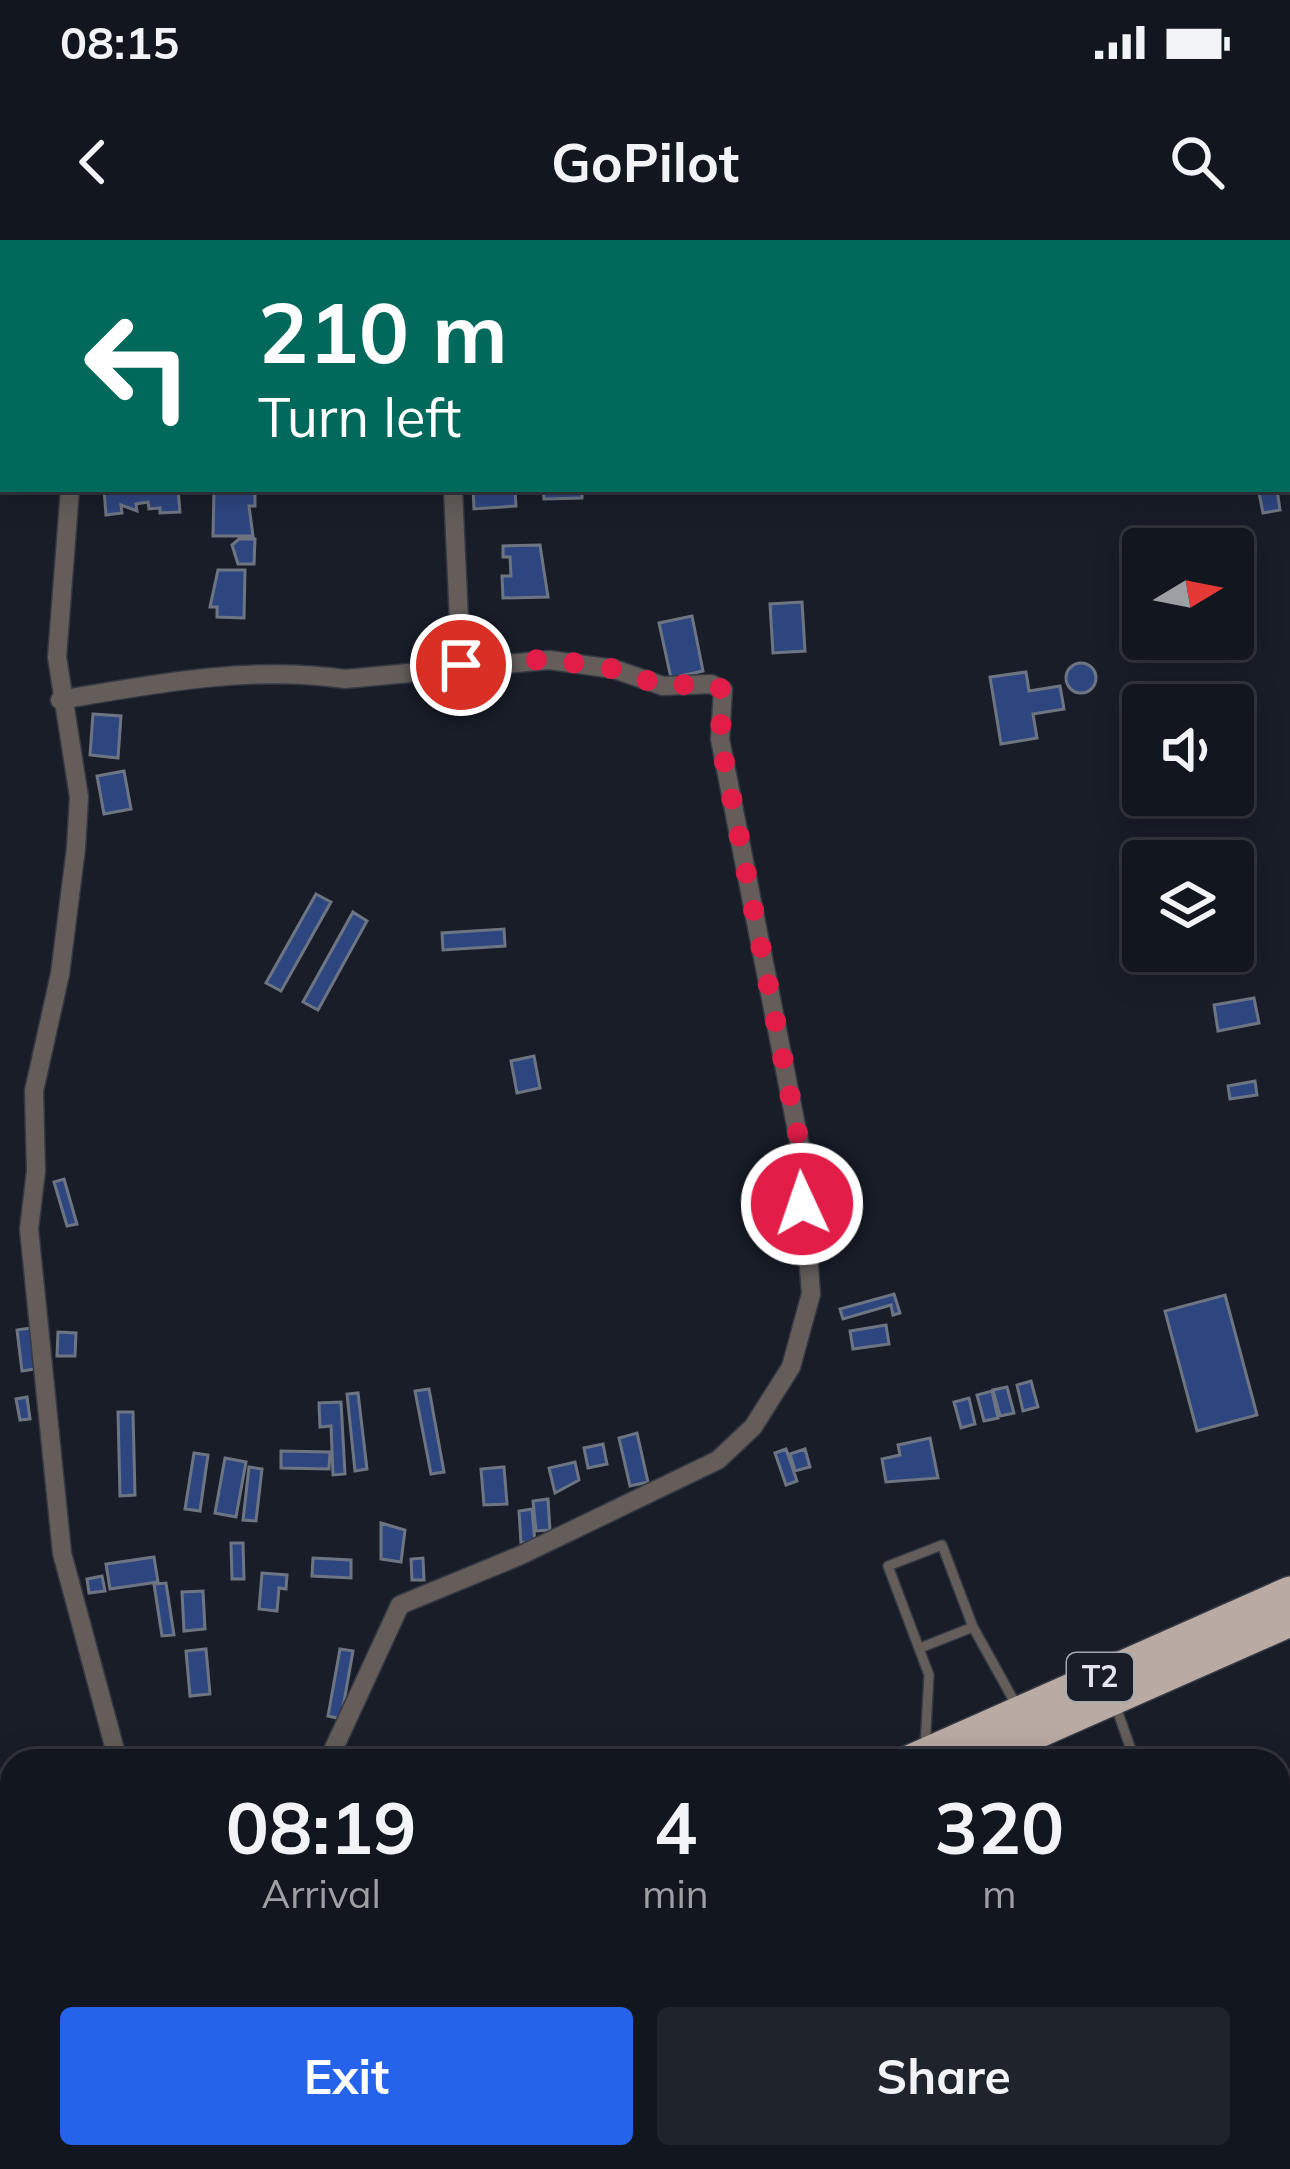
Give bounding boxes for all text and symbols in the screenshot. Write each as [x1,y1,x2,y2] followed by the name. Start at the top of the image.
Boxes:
[60,14,179,70] text: 08:15
[551,128,739,196] text: GoPilot
[60,129,126,195] icon: back
[1164,129,1230,195] icon: search
[258,279,508,384] text: 210 m
[60,288,216,444] icon: left
[258,383,461,451] text: Turn left
[1122,528,1254,660] north arrow
[1122,528,1254,972] map controls
[410,614,512,716] pin
[428,632,494,698] icon: arrive
[1122,684,1254,816] button: sound
[1122,840,1254,972] button: layers
[739,1141,865,1267] position arrow
[1067,1653,1133,1701] road number: T2
[226,1782,416,1872] text: 08:19
[654,1782,697,1872] text: 4
[935,1782,1064,1872] text: 320
[262,1869,381,1918] text: Arrival
[642,1869,709,1918] text: min
[982,1869,1016,1918] text: m
[60,2007,633,2145] button: Exit
[657,2007,1230,2145] button: Share

